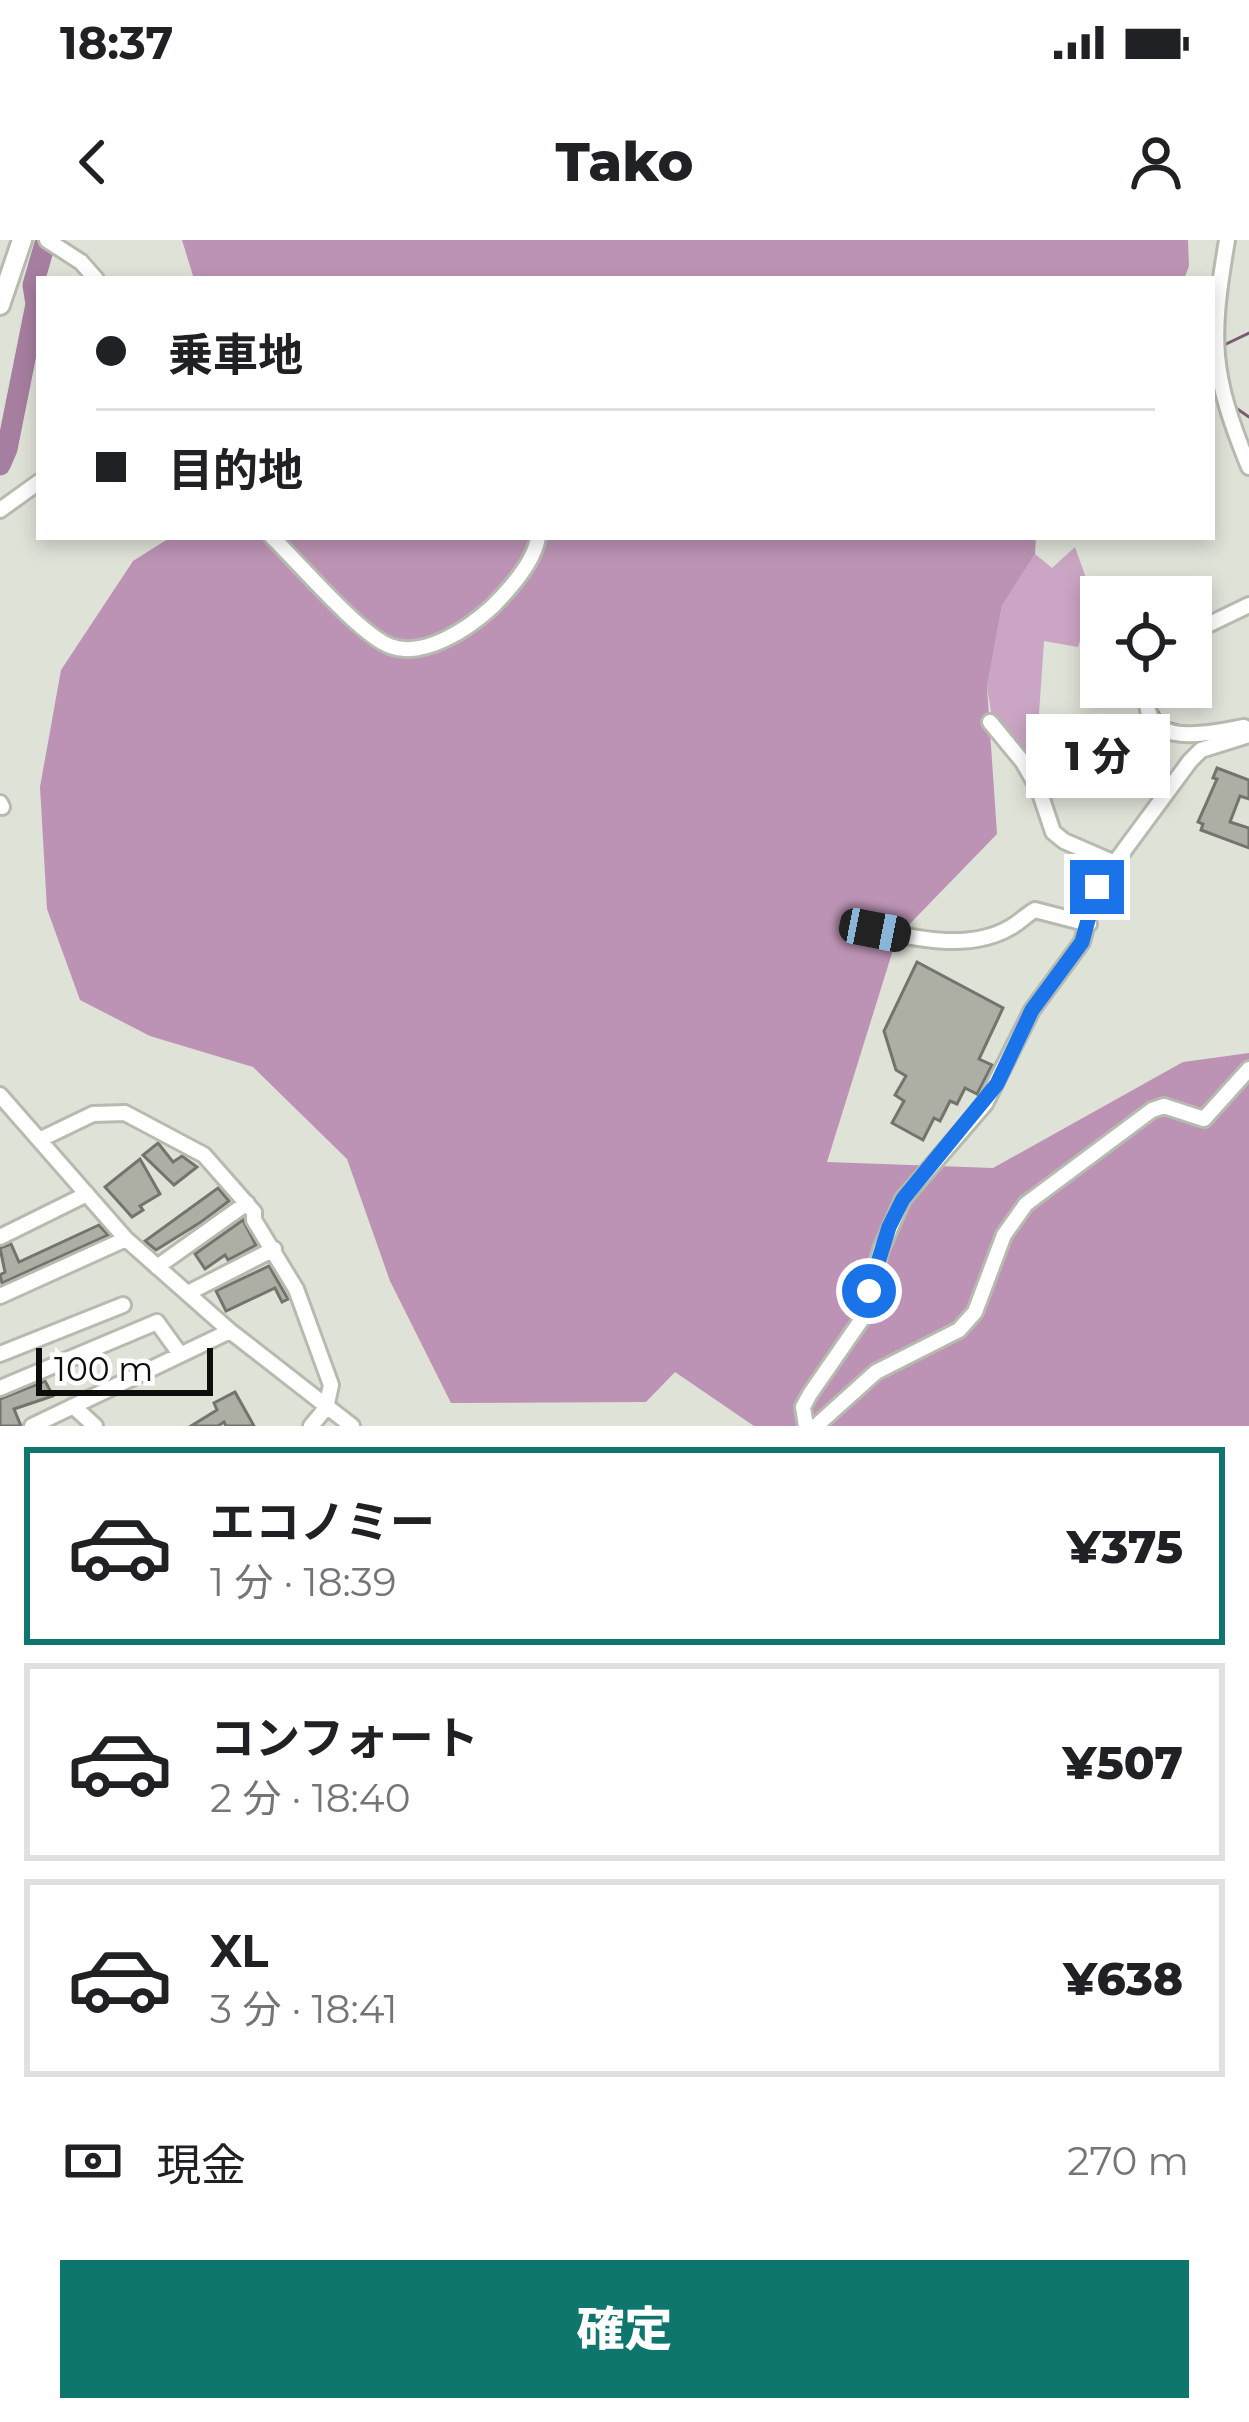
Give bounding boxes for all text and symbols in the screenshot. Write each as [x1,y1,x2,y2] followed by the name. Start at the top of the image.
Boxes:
[60,15,173,70] text: 18:37
[60,129,126,195] icon: back
[555,129,694,195] text: Tako
[1123,129,1189,195] icon: person
[168,327,303,382] text: 乗車地
[168,442,303,497] text: 目的地
[1080,576,1212,708] map controls
[1080,576,1212,708] button: locate
[1025,713,1169,797] callout: 1 分
[1065,732,1131,780] text: 1 分
[1070,860,1124,914] route end
[836,905,914,955] car
[842,1264,896,1318] route start
[36,1342,213,1395] scale bar
[54,1349,153,1389] text: 100 m
[66,1492,174,1600] icon: car
[210,1494,435,1549] text: エコノミー
[1067,1519,1183,1574] text: ¥375
[210,1558,397,1606] text: 1 分 · 18:39
[66,1708,174,1816] icon: car
[210,1710,479,1765] text: コンフォート
[1063,1735,1183,1790] text: ¥507
[210,1774,410,1822] text: 2 分 · 18:40
[210,1923,268,1978] text: XL
[66,1924,174,2032] icon: car
[1063,1951,1183,2006] text: ¥638
[210,1985,398,2033] text: 3 分 · 18:41
[60,2128,126,2194] icon: cash
[156,2137,246,2192] text: 現金
[1067,2137,1189,2185] text: 270 m
[60,2260,1189,2398] button: 確定

